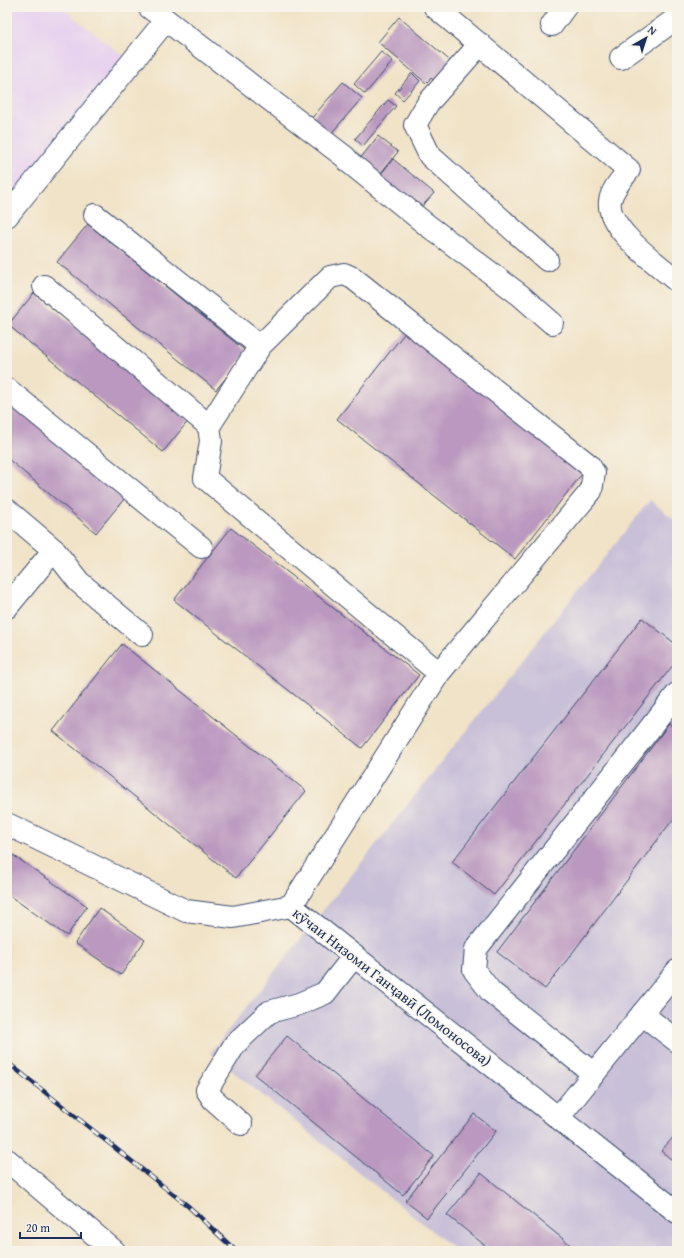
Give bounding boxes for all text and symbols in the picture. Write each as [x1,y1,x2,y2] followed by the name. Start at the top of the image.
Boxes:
[626,18,666,58] north arrow
[644,22,661,39] text: N
[288,902,496,1071] street label: кӯчаи Низоми Ганҷавӣ (Ломоносова)
[20,1214,81,1240] scale bar
[26,1219,50,1236] text: 20 m

